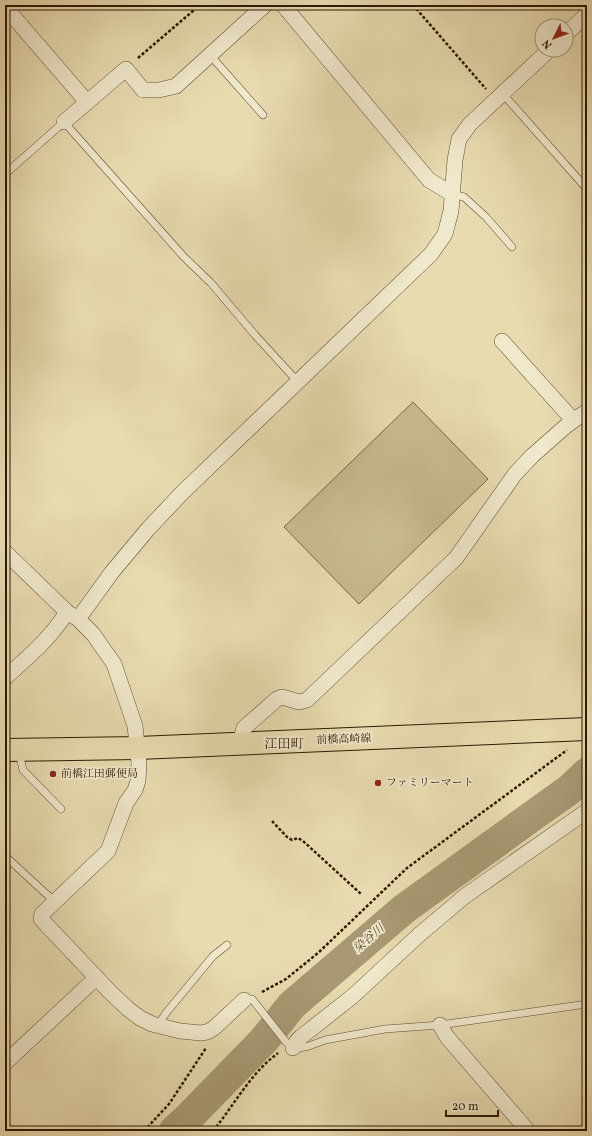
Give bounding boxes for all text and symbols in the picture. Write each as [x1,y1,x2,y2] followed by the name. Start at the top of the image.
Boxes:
[534,18,574,58] north arrow
[539,36,556,52] text: N
[316,732,372,748] street label: 前橋高崎線
[264,736,304,754] district label: 江田町
[61,767,138,782] place label: 前橋江田郵便局
[48,769,58,779] marker: 前橋江田郵便局
[386,776,474,791] place label: ファミリーマート
[373,778,383,788] marker: ファミリーマート
[350,920,389,957] water label: 染谷川
[446,1092,498,1118] scale bar
[452,1099,479,1115] text: 20 m

